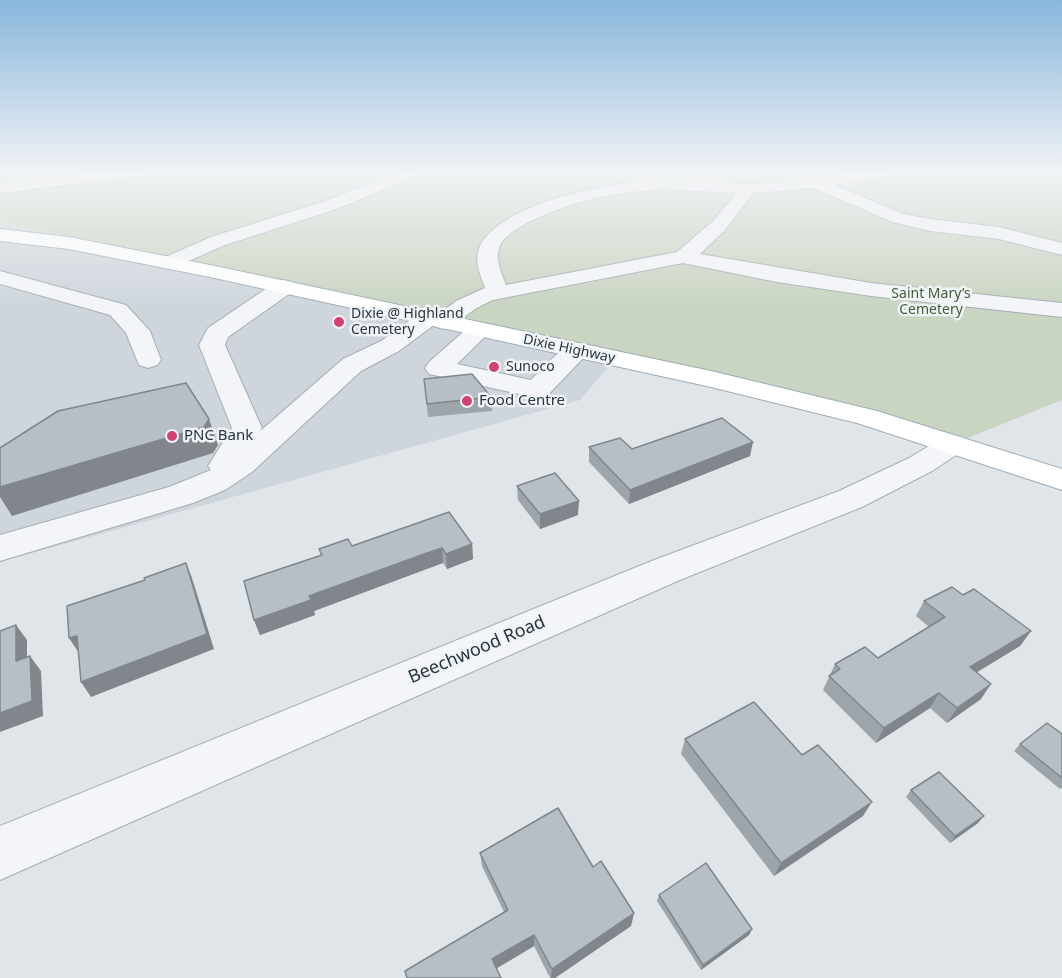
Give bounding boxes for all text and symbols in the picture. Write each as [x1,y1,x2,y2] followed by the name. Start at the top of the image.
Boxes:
[891,286,971,318] park label: Saint Mary’s Cemetery
[351,306,464,338] place label: Dixie @ Highland Cemetery
[332,315,346,329] marker: Dixie @ Highland Cemetery
[521,331,617,367] street label: Dixie Highway
[506,359,555,375] place label: Sunoco
[487,360,501,374] marker: Sunoco
[479,392,565,410] place label: Food Centre
[460,394,474,408] marker: Food Centre
[184,427,253,445] place label: PNC Bank
[165,429,179,443] marker: PNC Bank
[405,611,549,689] street label: Beechwood Road

